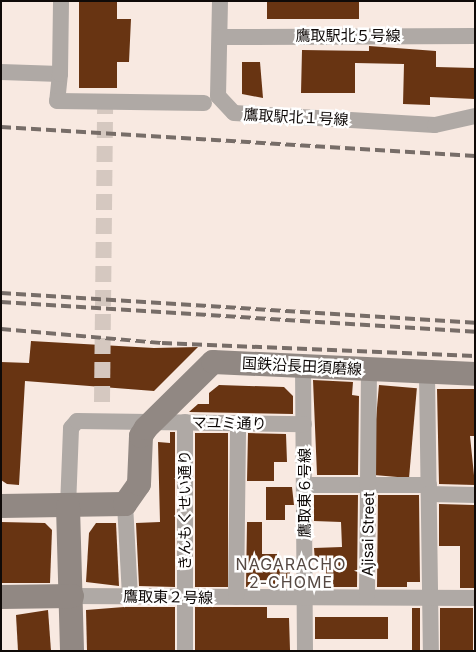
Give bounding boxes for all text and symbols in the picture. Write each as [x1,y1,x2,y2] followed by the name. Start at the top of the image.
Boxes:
[296,27,400,45] street label: 鷹取駅北５号線
[243,105,349,129] street label: 鷹取駅北１号線
[242,354,362,378] street label: 国鉄沿長田須磨線
[191,413,267,433] street label: マユミ通り
[296,448,314,538] street label: 鷹取東６号線
[176,450,194,570] street label: きんもくせい通り
[358,492,378,576] street label: Ajisai Street
[234,554,348,592] district label: NAGARACHO 2-CHOME
[123,587,213,607] street label: 鷹取東２号線

